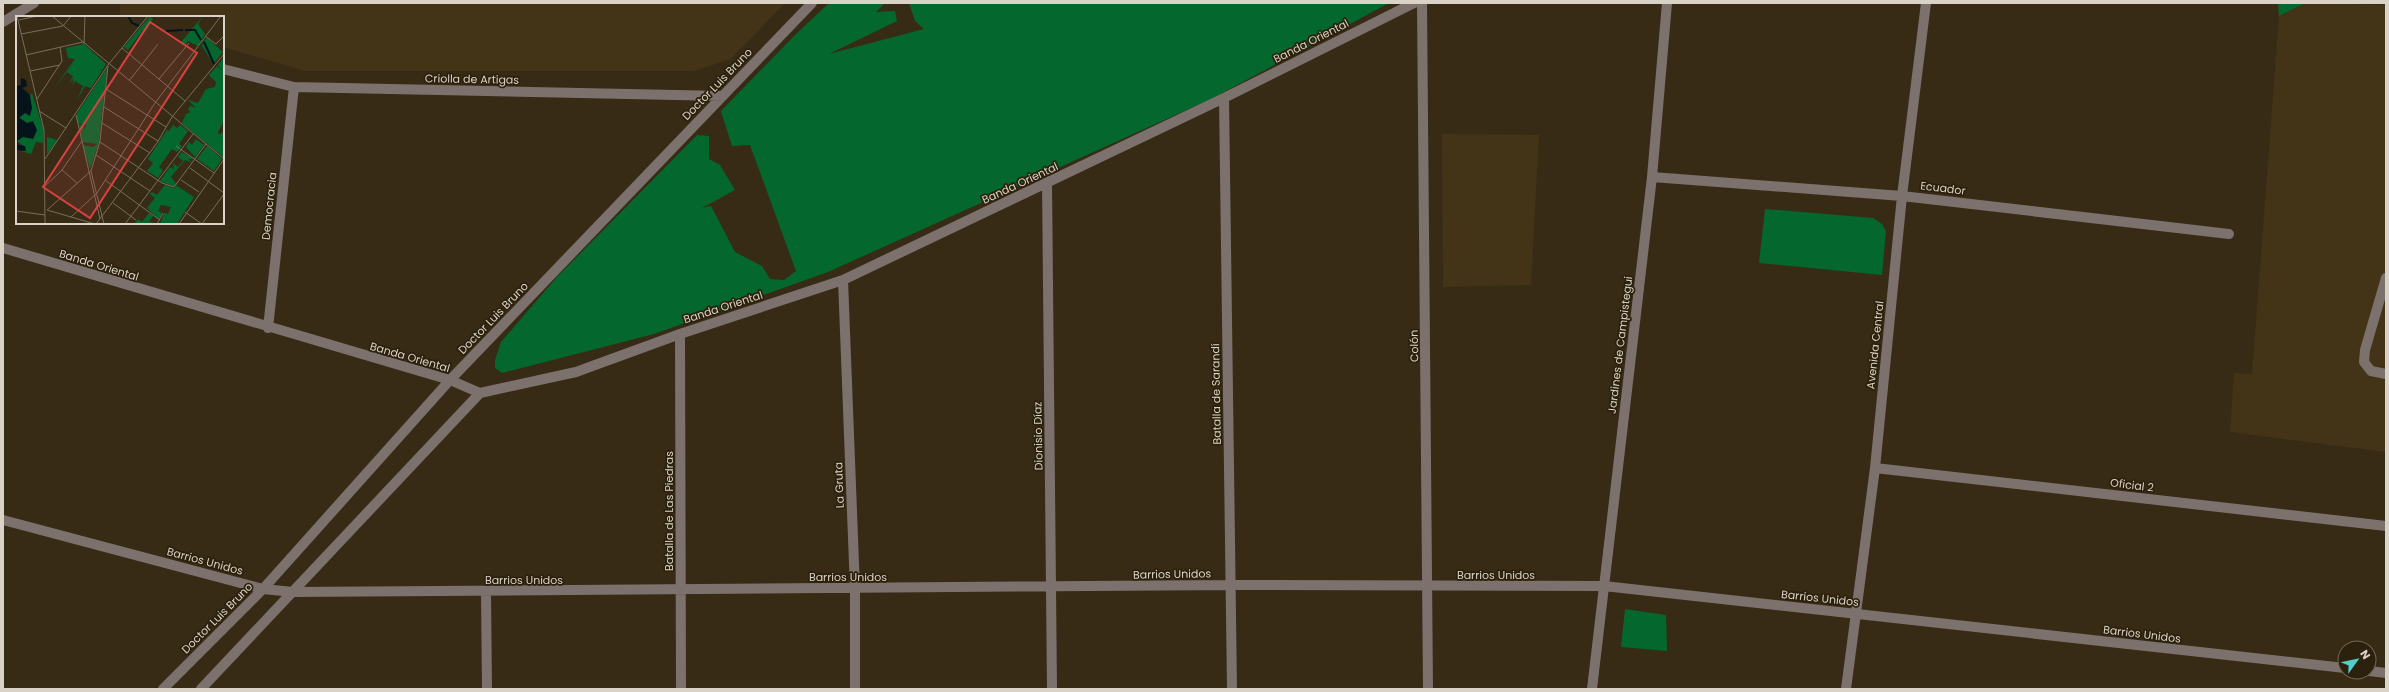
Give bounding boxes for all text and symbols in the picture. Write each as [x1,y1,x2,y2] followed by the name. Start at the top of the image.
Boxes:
[1271,15,1351,67] street label: Banda Oriental
[16,16,224,224] inset map
[678,44,756,124] street label: Doctor Luis Bruno
[425,70,519,88] street label: Criolla de Artigas
[979,158,1061,208] street label: Banda Oriental
[257,171,281,241] street label: Democracia
[1920,177,1966,199] street label: Ecuador
[57,245,141,285] street label: Banda Oriental
[1604,275,1636,415] street label: Jardines de Campistegui
[454,278,532,358] street label: Doctor Luis Bruno
[681,287,765,327] street label: Banda Oriental
[1862,300,1888,390] street label: Avenida Central
[1406,330,1422,362] street label: Colón
[368,338,452,376] street label: Banda Oriental
[1207,343,1225,445] street label: Batalla de Sarandí
[1029,402,1047,470] street label: Dionisio Díaz
[661,451,677,571] street label: Batalla de Las Piedras
[830,462,848,508] street label: La Gruta
[2109,474,2155,496] street label: Oficial 2
[165,543,245,579] street label: Barrios Unidos
[1133,565,1211,583] street label: Barrios Unidos
[1457,567,1535,583] street label: Barrios Unidos
[809,569,887,585] street label: Barrios Unidos
[485,572,563,588] street label: Barrios Unidos
[178,579,256,657] street label: Doctor Luis Bruno
[1780,586,1860,610] street label: Barrios Unidos
[2102,621,2182,647] street label: Barrios Unidos
[2337,640,2377,680] north arrow
[2356,647,2374,662] text: N

